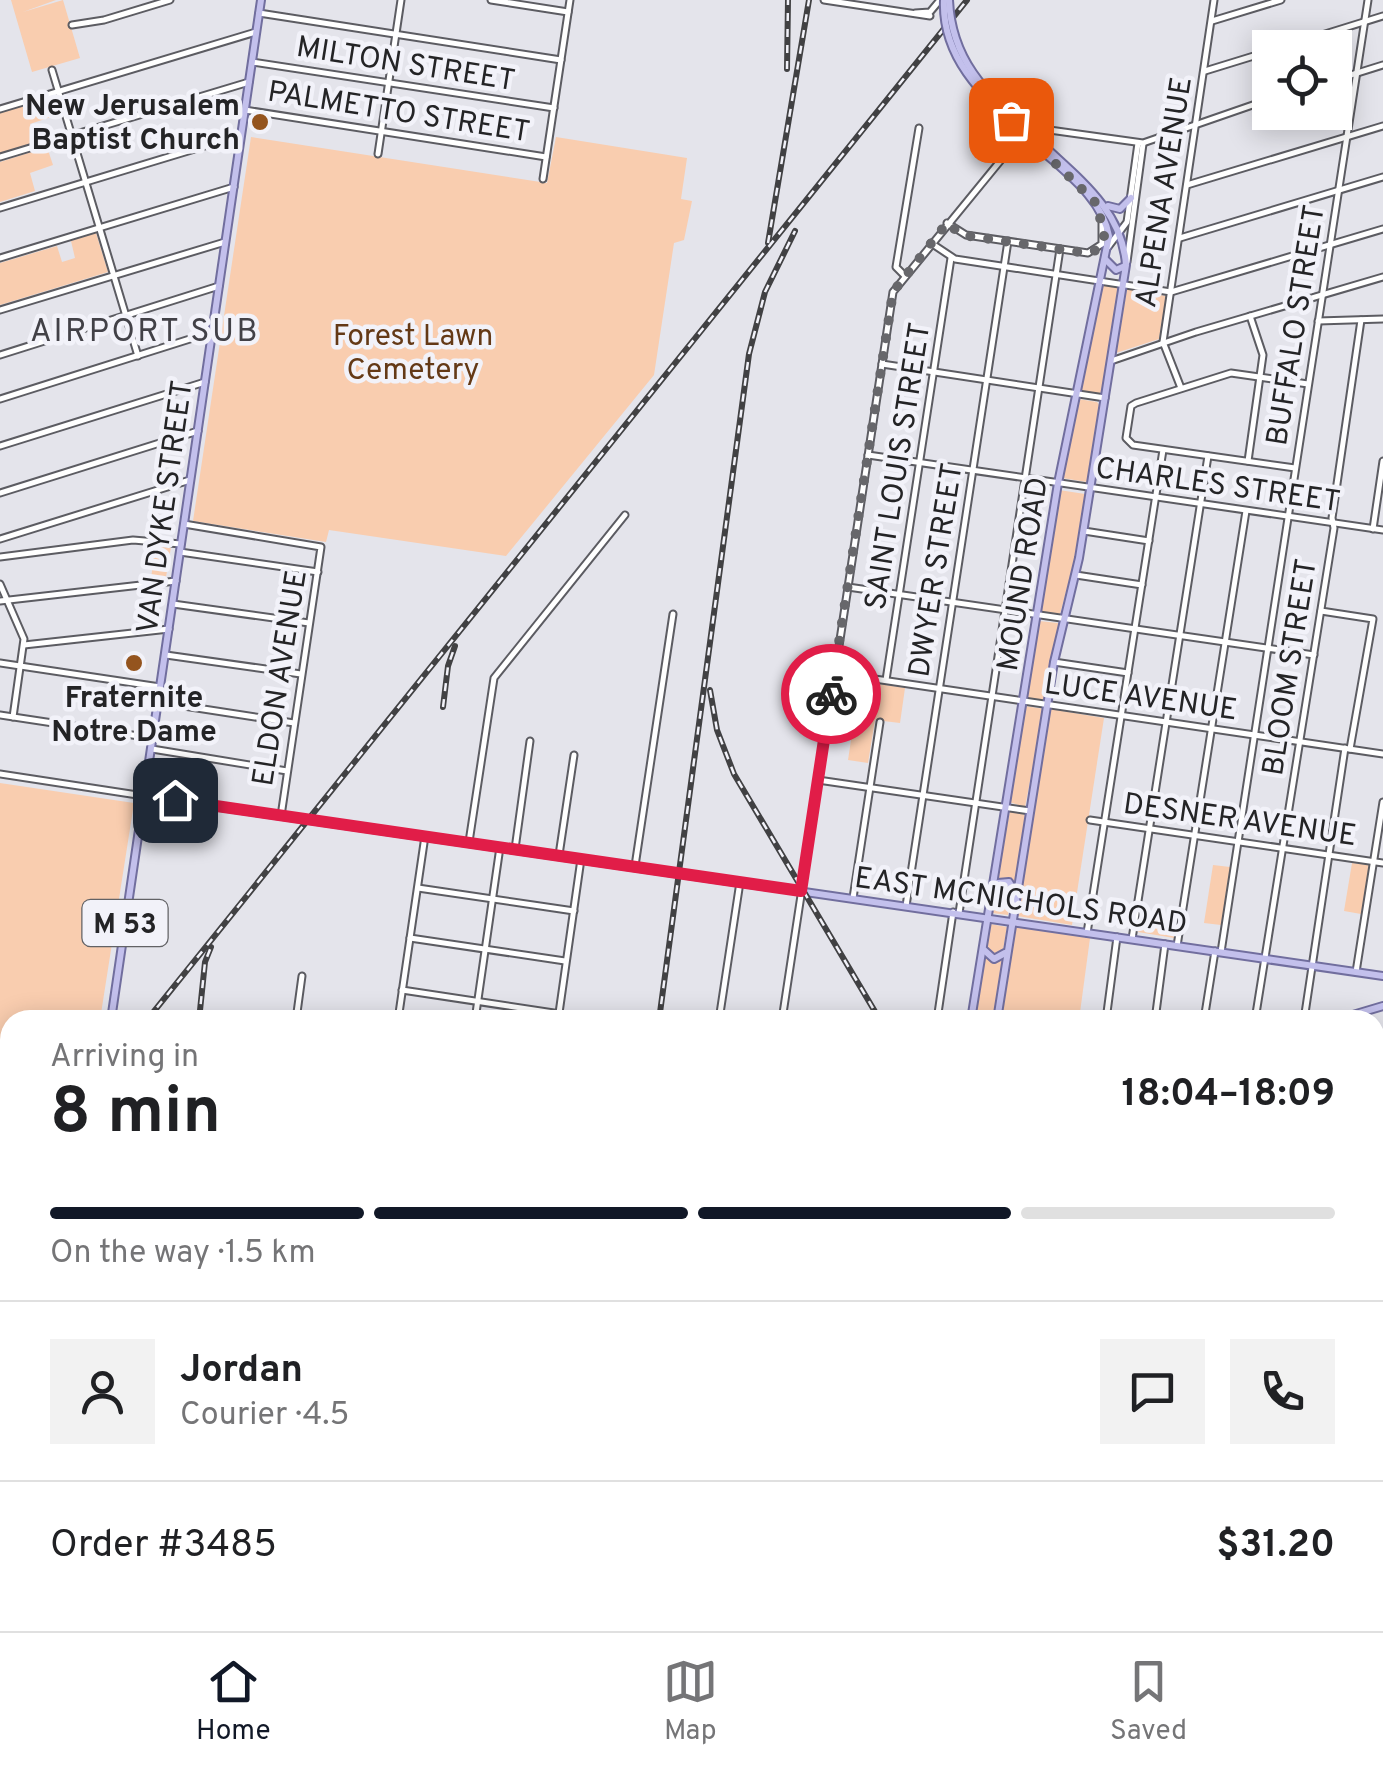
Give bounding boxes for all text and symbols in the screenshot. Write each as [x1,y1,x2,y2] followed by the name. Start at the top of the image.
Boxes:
[294,30,518,101] street label: MILTON STREET
[1252,30,1352,130] map controls
[1252,30,1352,130] button: locate
[265,74,532,152] street label: PALMETTO STREET
[1129,74,1202,310] street label: ALPENA AVENUE
[969,78,1054,163] pin
[25,89,240,160] place label: New Jerusalem Baptist Church
[984,93,1039,148] icon: bag
[249,111,271,133] marker: New Jerusalem Baptist Church
[1260,202,1335,448] street label: BUFFALO STREET
[30,313,260,353] district label: AIRPORT SUB
[333,319,493,390] park label: Forest Lawn Cemetery
[858,320,940,613] street label: SAINT LOUIS STREET
[130,378,203,636] street label: VAN DYKE STREET
[1093,451,1342,522] street label: CHARLES STREET
[902,461,973,680] street label: DWYER STREET
[991,475,1058,674] street label: MOUND ROAD
[1256,556,1327,778] street label: BLOOM STREET
[246,568,317,789] street label: ELDON AVENUE
[781,644,881,744] courier
[123,652,145,674] marker: Fraternite Notre Dame
[804,667,859,722] icon: bike
[1042,667,1239,730] street label: LUCE AVENUE
[51,681,217,752] place label: Fraternite Notre Dame
[133,758,218,843] pin
[148,773,203,828] icon: home
[1121,787,1359,856] street label: DESNER AVENUE
[852,861,1189,944] street label: EAST MCNICHOLS ROAD
[82,900,168,946] road number: M 53
[50,1038,199,1078] text: Arriving in
[1122,1071,1335,1120] text: 18:04–18:09
[50,1074,221,1156] text: 8 min
[50,1234,316,1274] text: On the way · 1.5 km
[50,1339,155,1444] button: person
[1100,1339,1205,1444] button: chat
[1230,1339,1335,1444] button: phone
[180,1347,303,1396] text: Jordan
[180,1396,349,1436] text: Courier · 4.5
[50,1522,277,1571] text: Order #3485
[1217,1522,1335,1571] text: $31.20
[196,1654,270,1750] tab: Home
[663,1654,718,1750] tab: Map
[1110,1654,1187,1750] tab: Saved

